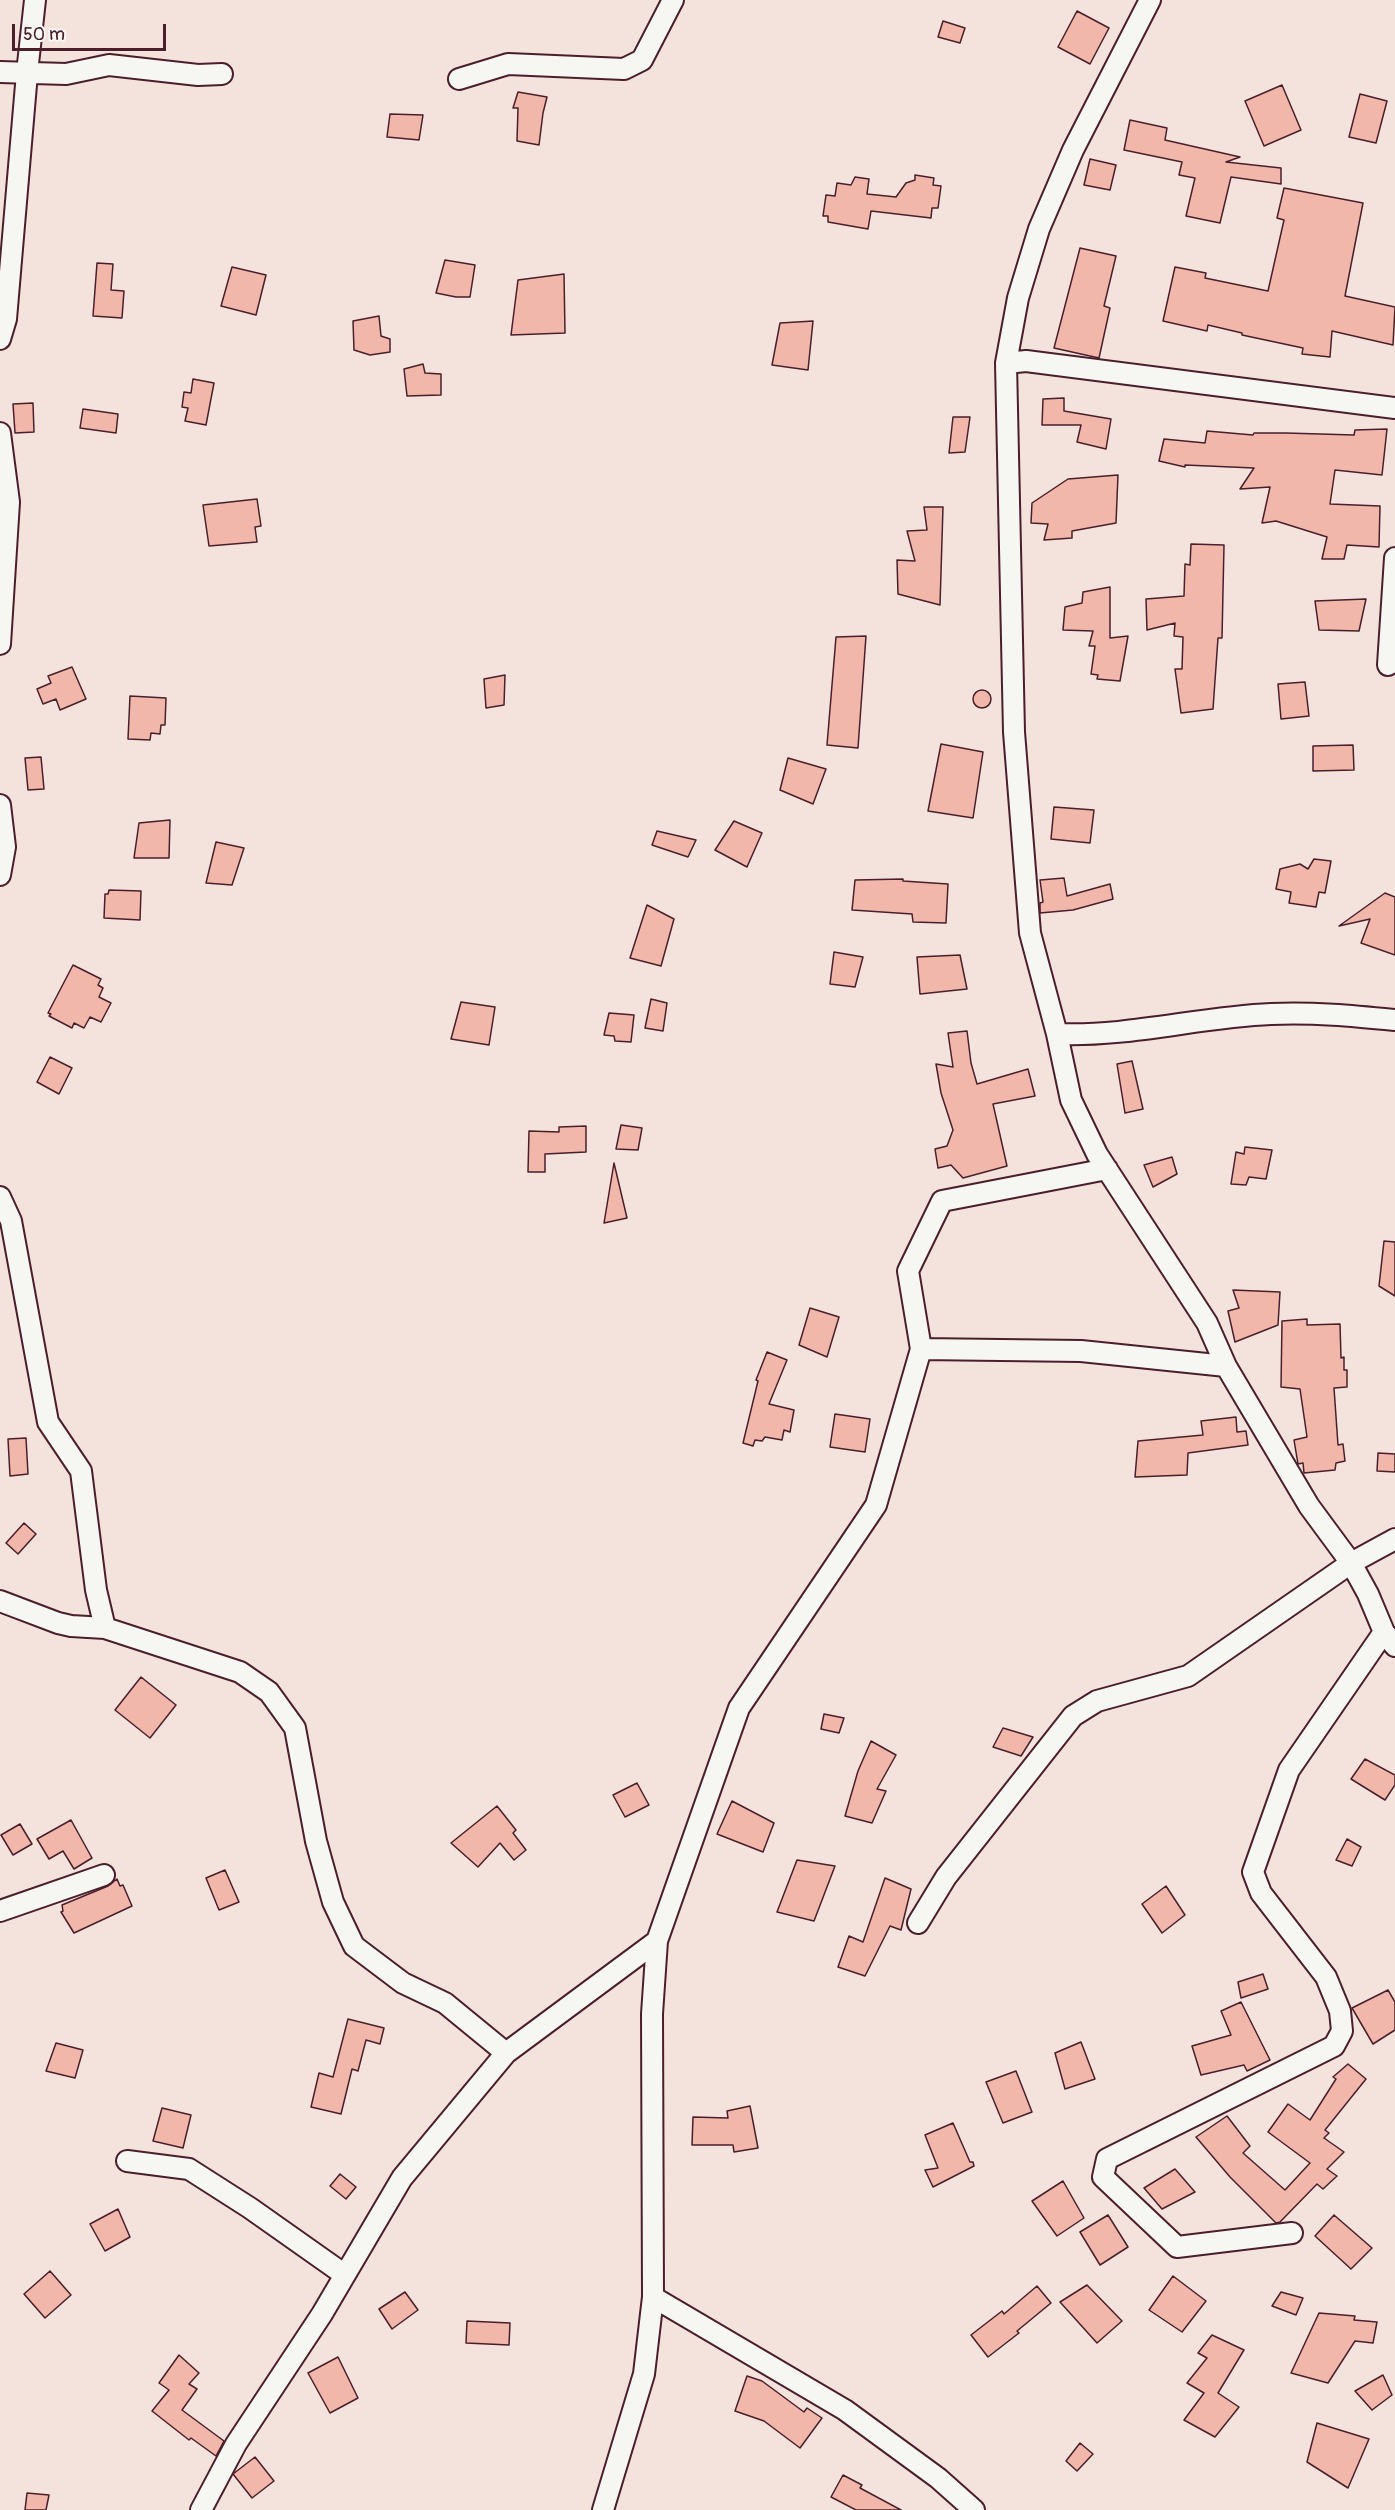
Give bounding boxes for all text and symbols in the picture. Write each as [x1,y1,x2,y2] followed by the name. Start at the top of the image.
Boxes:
[15,12,170,50] scale bar
[23,23,65,46] text: 50 m

